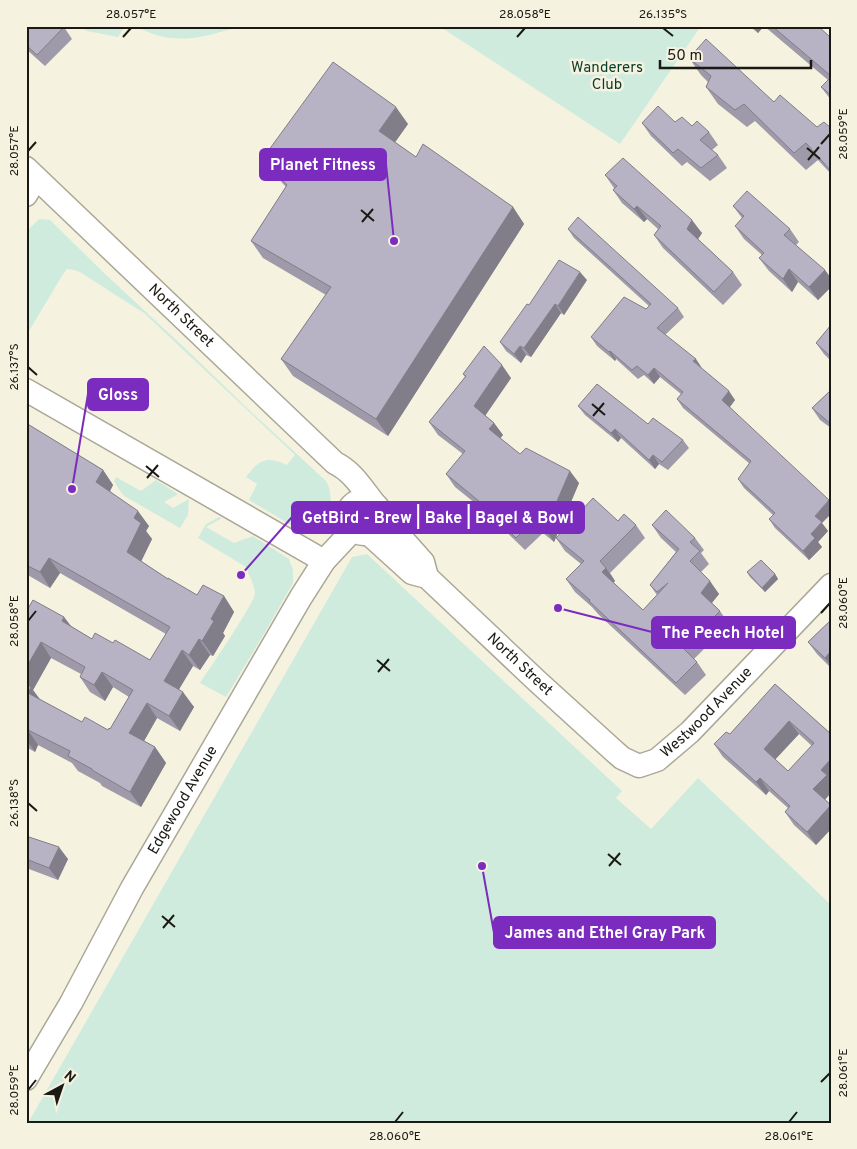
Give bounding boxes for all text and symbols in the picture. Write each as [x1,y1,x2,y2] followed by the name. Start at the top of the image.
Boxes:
[106,7,156,23] text: 28.057°E
[499,7,551,23] text: 28.058°E
[639,7,687,23] text: 26.135°S
[660,38,811,70] scale bar
[667,47,702,66] text: 50 m
[571,59,643,95] park label: Wanderers Club
[836,108,852,160] text: 28.059°E
[7,126,23,176] text: 28.057°E
[260,149,386,180] callout: Planet Fitness
[270,156,376,176] text: Planet Fitness
[144,280,218,352] street label: North Street
[7,343,23,391] text: 26.137°S
[88,379,148,410] callout: Gloss
[98,386,138,406] text: Gloss
[292,502,584,533] callout: GetBird - Brew | Bake | Bagel & Bowl
[302,504,574,529] text: GetBird - Brew | Bake | Bagel & Bowl
[836,577,852,629] text: 28.060°E
[7,595,23,647] text: 28.058°E
[652,617,795,648] callout: The Peech Hotel
[662,624,784,644] text: The Peech Hotel
[483,629,557,700] street label: North Street
[657,663,757,762] street label: Westwood Avenue
[144,742,222,858] street label: Edgewood Avenue
[7,779,23,827] text: 26.138°S
[494,917,715,948] callout: James and Ethel Gray Park
[504,924,706,944] text: James and Ethel Gray Park
[836,1049,852,1097] text: 28.061°E
[38,1062,88,1112] north arrow
[7,1064,23,1116] text: 28.059°E
[60,1067,79,1087] text: N
[369,1129,421,1145] text: 28.060°E
[765,1129,813,1145] text: 28.061°E

